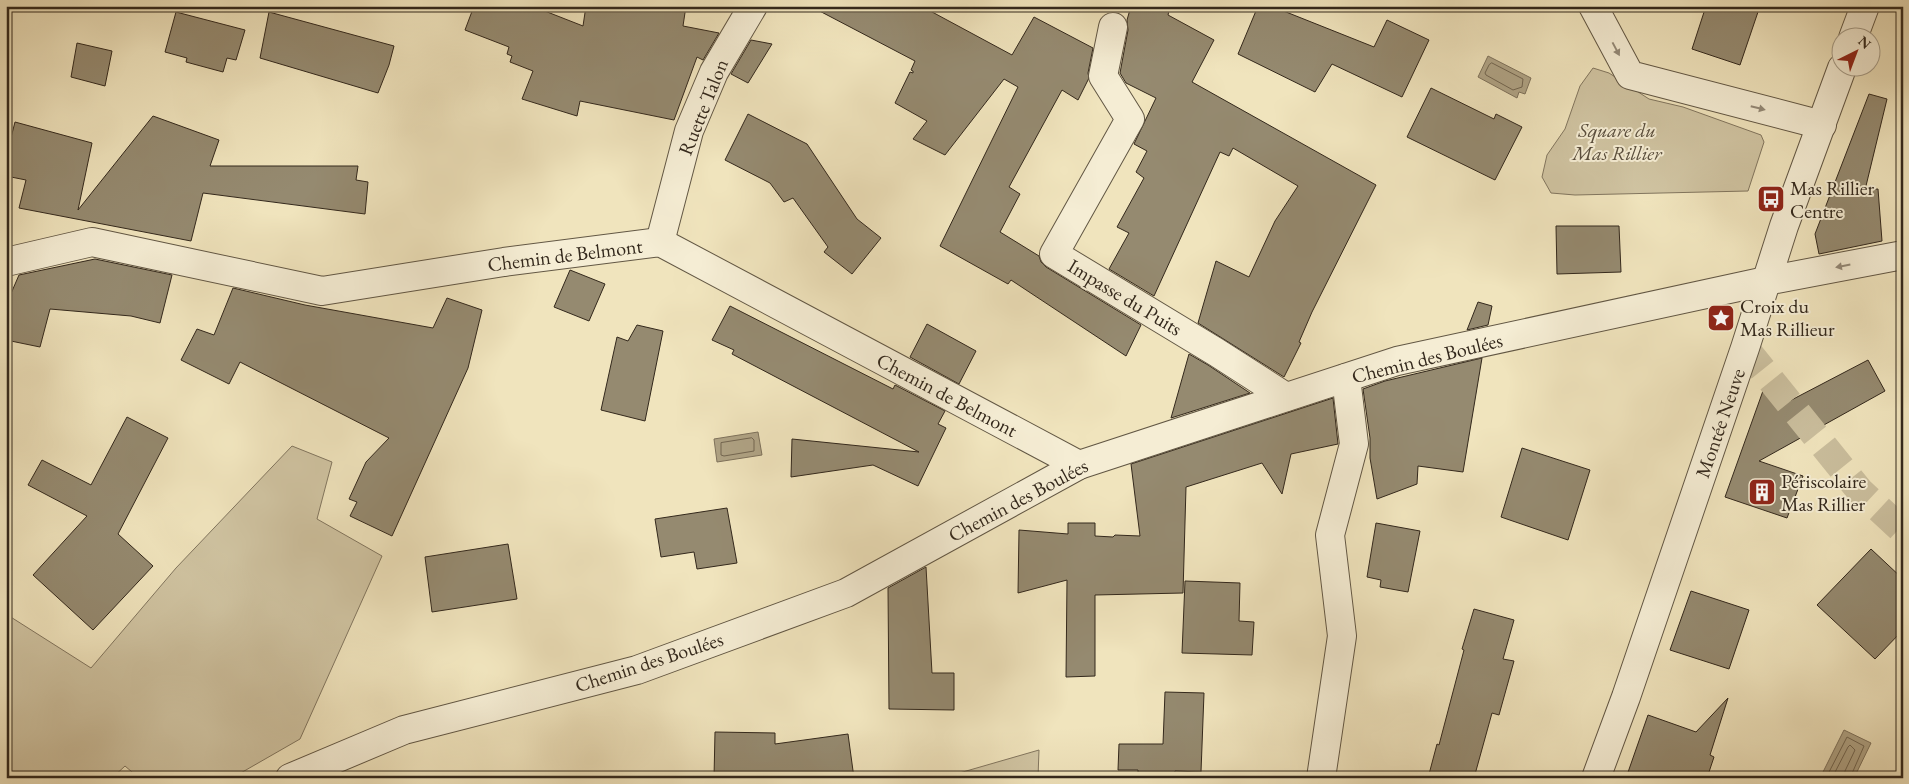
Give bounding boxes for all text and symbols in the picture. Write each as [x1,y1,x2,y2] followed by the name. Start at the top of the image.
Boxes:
[1832,28,1882,78] north arrow
[1854,32,1875,53] text: N
[1612,42,1620,57] one-way arrow
[672,55,734,159] street label: Ruette Talon
[1751,104,1766,112] one-way arrow
[1571,117,1663,166] park label: Square du Mas Rillier
[1790,175,1875,224] place label: Mas Rillier Centre
[1756,184,1786,214] bus stop icon: Mas Rillier Centre
[486,233,645,277] street label: Chemin de Belmont
[1063,253,1187,341] street label: Impasse du Puits
[1834,263,1850,271] one-way arrow
[1740,293,1835,342] place label: Croix du Mas Rillieur
[1706,303,1736,333] place icon: Croix du Mas Rillieur
[1349,327,1505,389] street label: Chemin des Boulées
[872,347,1023,443] street label: Chemin de Belmont
[1689,365,1751,481] street label: Montée Neuve
[944,452,1092,548] street label: Chemin des Boulées
[1781,468,1867,517] place label: Périscolaire Mas Rillier
[1747,477,1777,507] building icon: Périscolaire Mas Rillier
[571,626,727,698] street label: Chemin des Boulées

